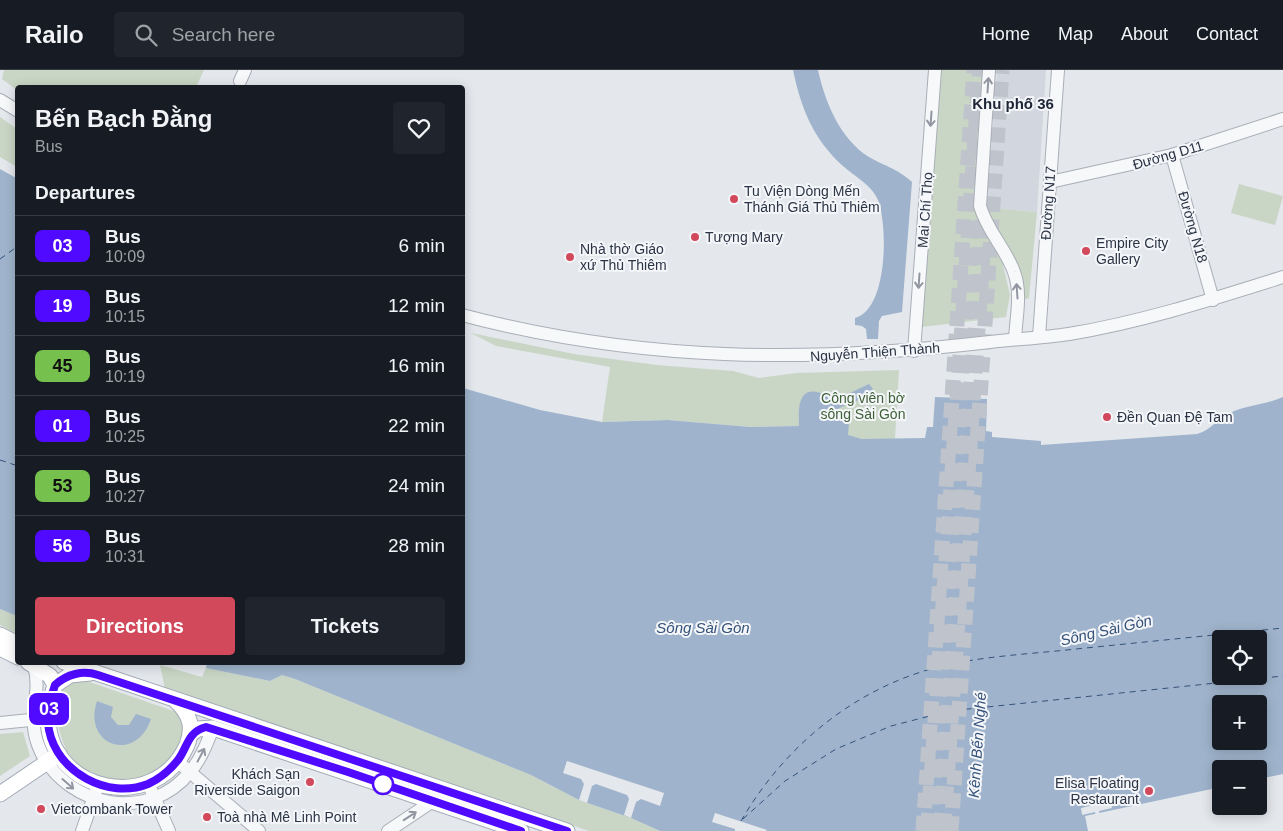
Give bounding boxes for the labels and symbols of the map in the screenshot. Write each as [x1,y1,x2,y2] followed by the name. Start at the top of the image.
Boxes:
[983,77,993,93] one-way arrow
[972,95,1054,112] district label: Khu phố 36
[927,110,936,126] one-way arrow
[1131,137,1205,173] street label: Đường D11
[1037,165,1059,240] street label: Đường N17
[914,171,936,248] street label: Mai Chí Thọ
[744,183,880,215] place label: Tu Viện Dòng Mến Thánh Giá Thủ Thiêm
[1175,189,1211,265] street label: Đường N18
[728,193,740,205] marker: Tu Viện Dòng Mến Thánh Giá Thủ Thiêm
[705,229,783,245] place label: Tượng Mary
[689,231,701,243] marker: Tượng Mary
[1096,235,1168,267] place label: Empire City Gallery
[580,241,667,273] place label: Nhà thờ Giáo xứ Thủ Thiêm
[1080,245,1092,257] marker: Empire City Gallery
[564,251,576,263] marker: Nhà thờ Giáo xứ Thủ Thiêm
[915,272,924,288] one-way arrow
[1013,283,1022,299] one-way arrow
[809,339,941,365] street label: Nguyễn Thiện Thành
[821,390,905,422] park label: Công viên bờ sông Sài Gòn
[1117,409,1233,425] place label: Đền Quan Đệ Tam
[1101,411,1113,423] marker: Đền Quan Đệ Tam
[1059,611,1153,649] water label: Sông Sài Gòn
[656,619,750,636] water label: Sông Sài Gòn
[965,692,989,798] water label: Kênh Bến Nghé
[27,693,72,725] line badge: 03
[196,747,206,762] one-way arrow
[194,766,300,798] place label: Khách Sạn Riverside Saigon
[372,773,394,795] unlabelled marker
[1055,775,1139,807] place label: Elisa Floating Restaurant
[304,776,316,788] marker: Khách Sạn Riverside Saigon
[61,778,74,789] one-way arrow
[1143,785,1155,797] marker: Elisa Floating Restaurant
[51,801,173,817] place label: Vietcombank Tower
[35,803,47,815] marker: Vietcombank Tower
[217,809,356,825] place label: Toà nhà Mê Linh Point
[201,811,213,823] marker: Toà nhà Mê Linh Point
[403,811,417,821] one-way arrow

